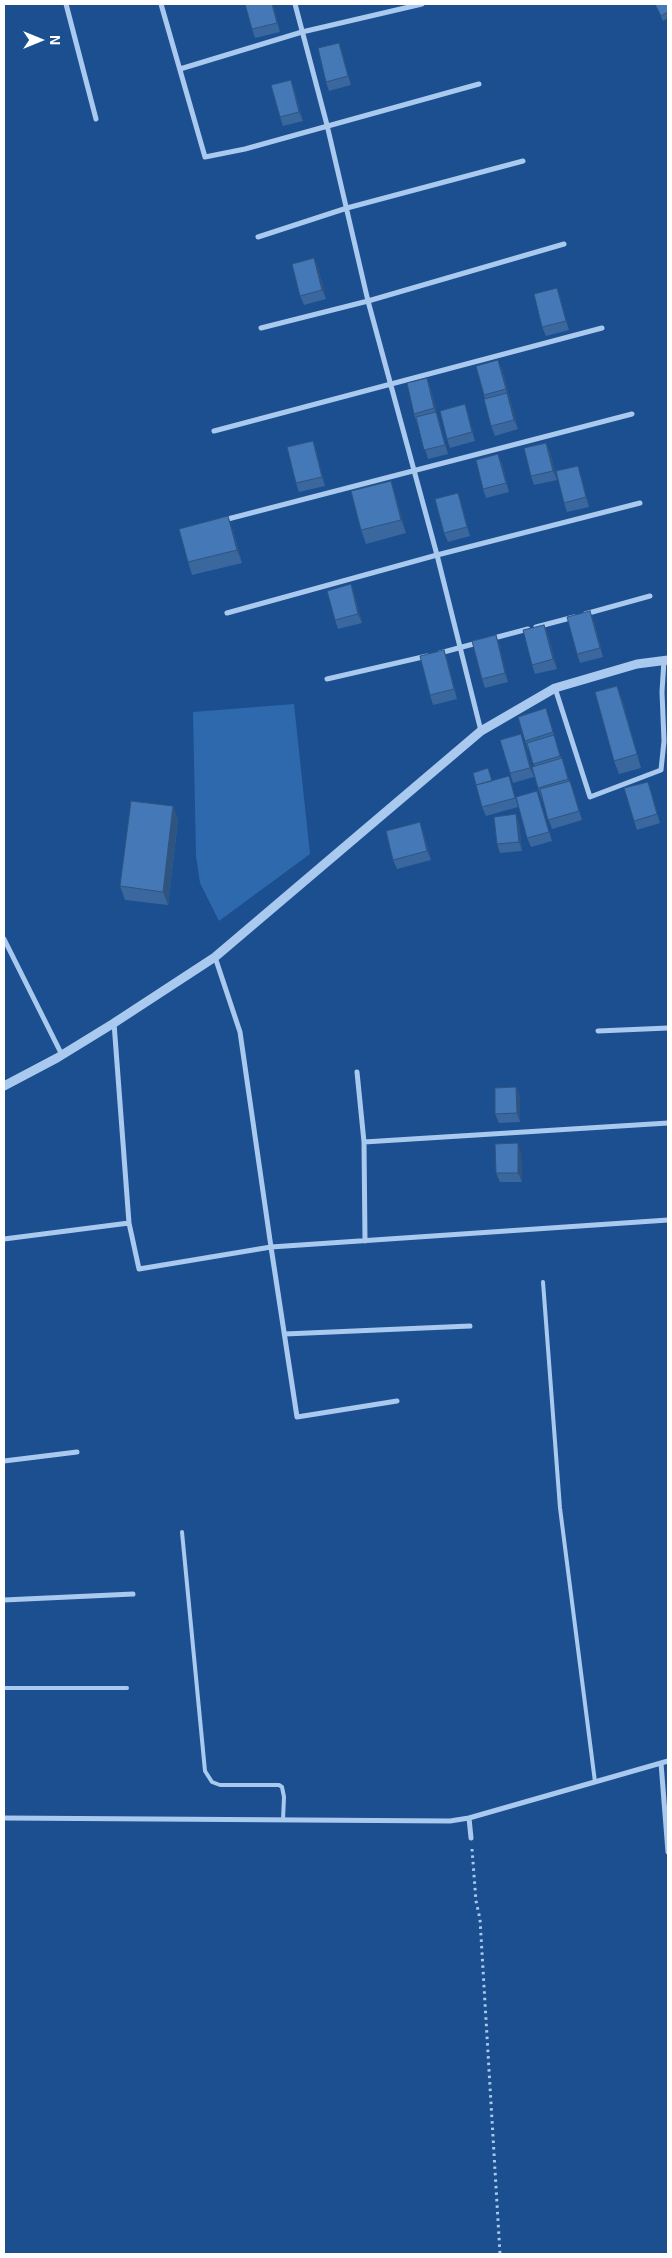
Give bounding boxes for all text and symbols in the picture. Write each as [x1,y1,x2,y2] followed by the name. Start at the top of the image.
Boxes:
[15,15,65,65] north arrow
[47,35,64,45] text: N

